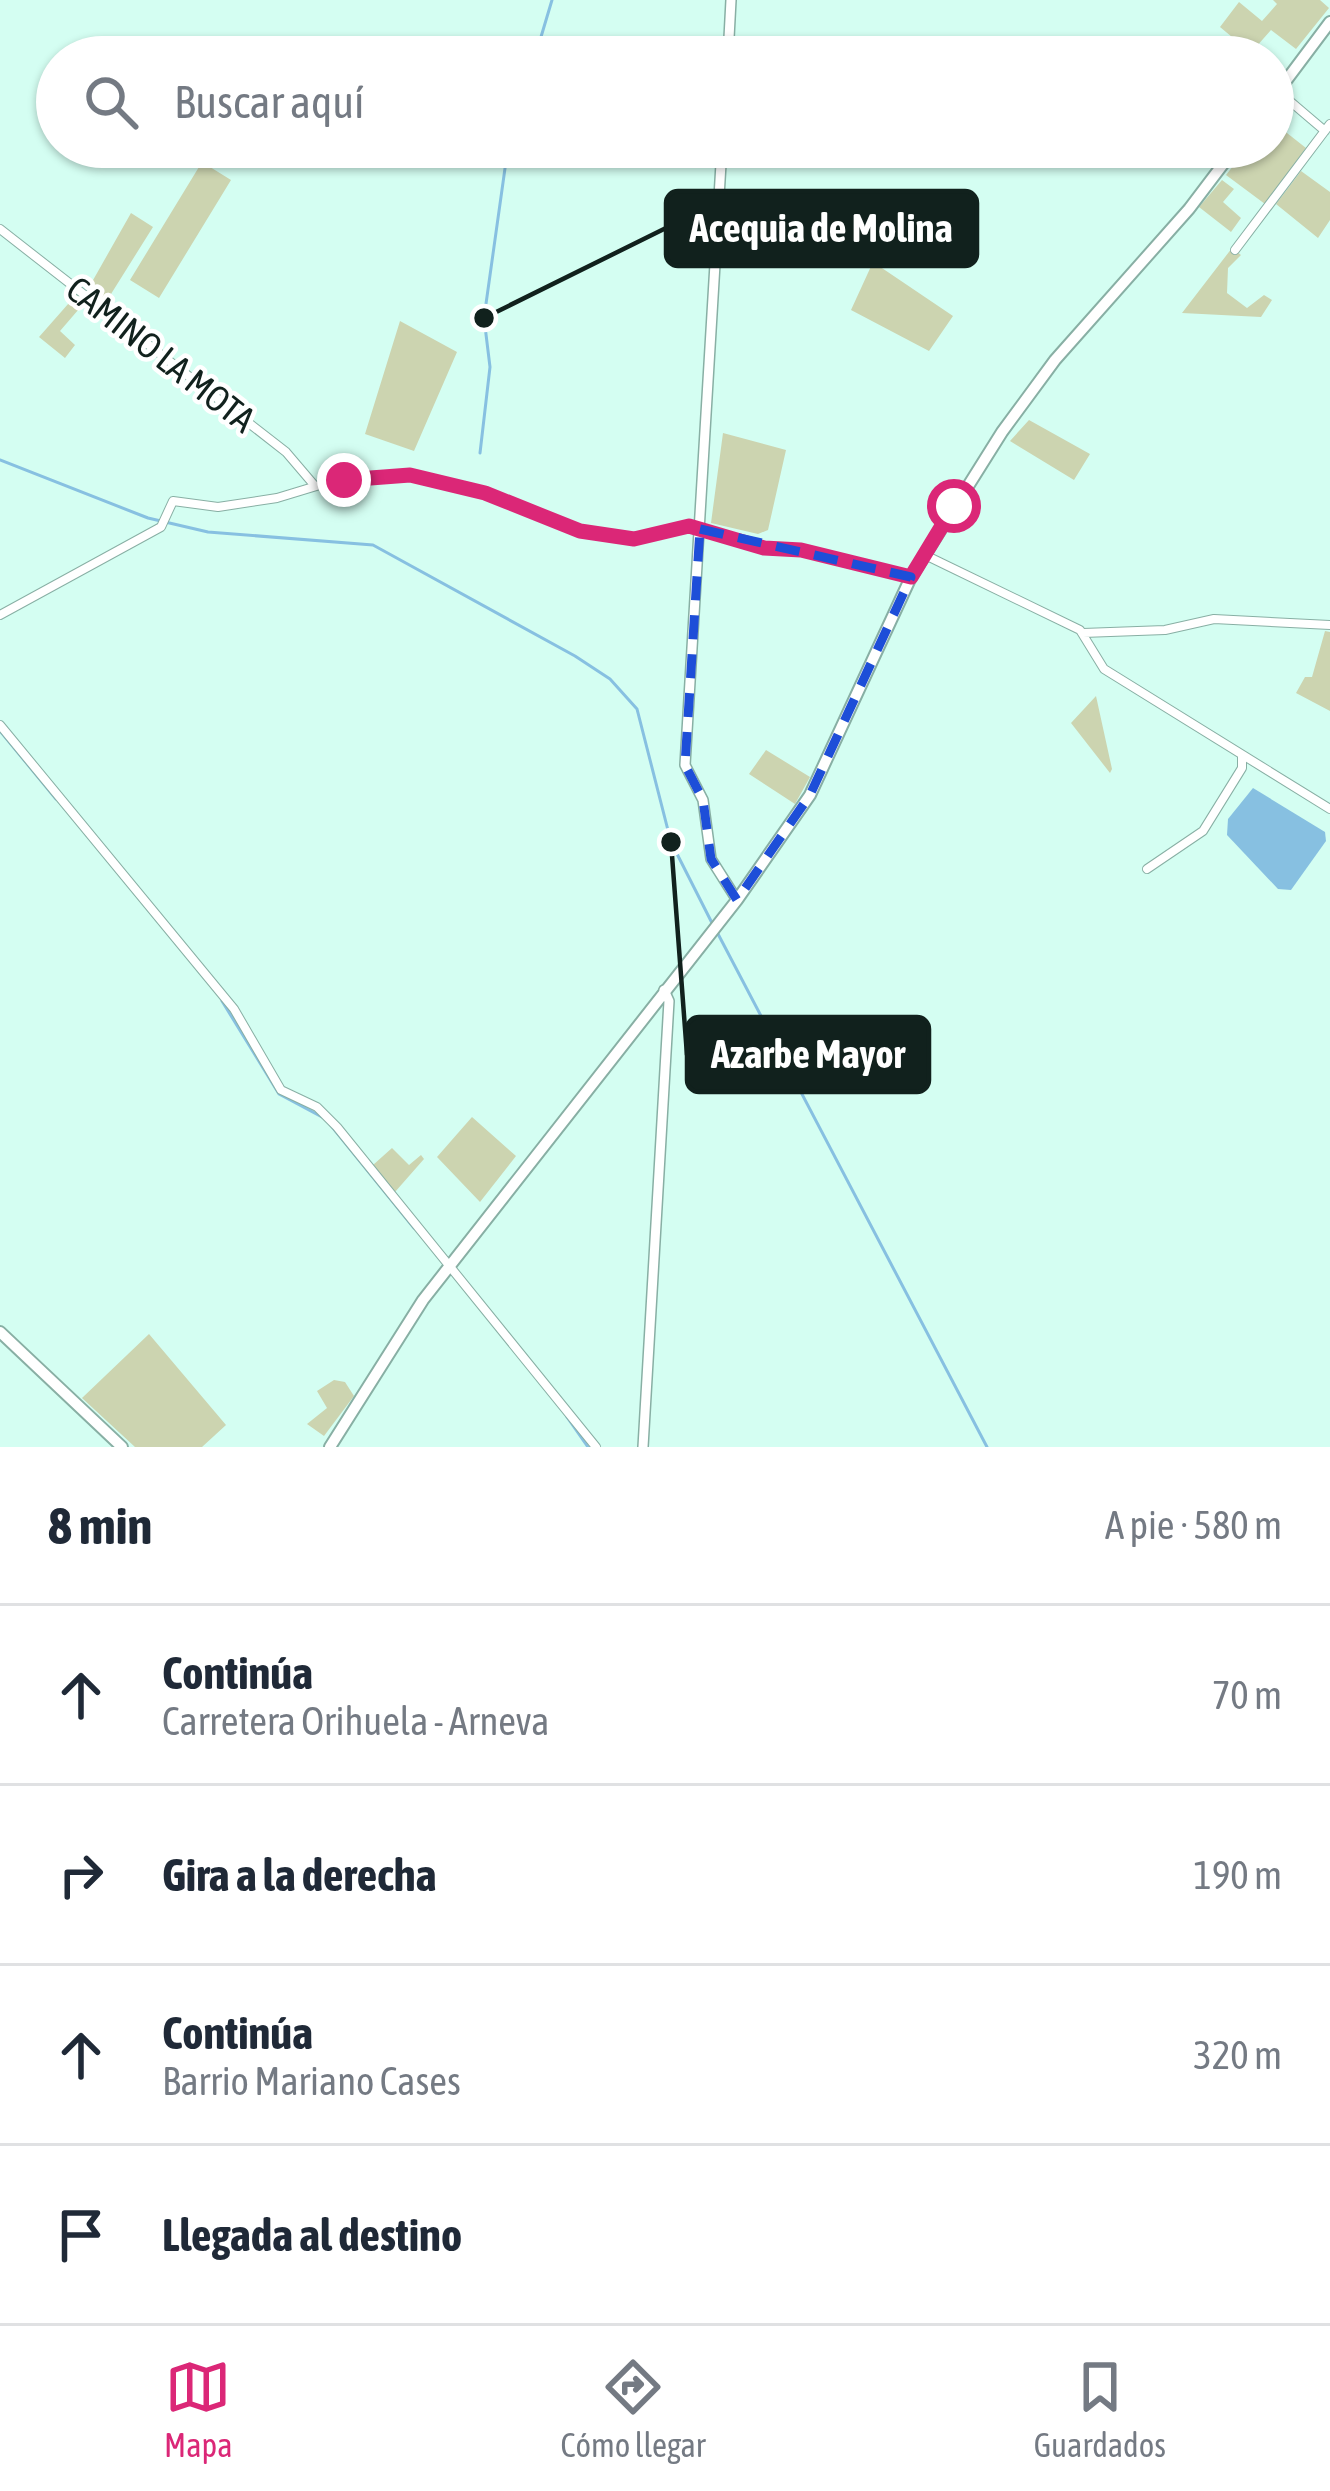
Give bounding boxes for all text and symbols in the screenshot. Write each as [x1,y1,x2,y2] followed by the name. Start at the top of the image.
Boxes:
[36,36,1294,168] search box
[78,69,144,135] icon: search
[174,76,364,128] text: Buscar aquí
[666,191,977,266] callout: Acequia de Molina
[688,206,953,250] text: Acequia de Molina
[59,267,264,441] street label: CAMINO LA MOTA
[317,453,371,507] route end
[927,479,981,533] route start
[687,1017,929,1092] callout: Azarbe Mayor
[710,1032,907,1076] text: Azarbe Mayor
[48,1496,152,1555] text: 8 min
[1105,1503,1282,1547] text: A pie · 580 m
[162,1647,313,1699] text: Continúa
[48,1662,114,1728] icon: ahead
[1212,1673,1282,1717] text: 70 m
[162,1699,549,1743] text: Carretera Orihuela - Arneva
[48,1842,114,1908] icon: right
[162,1849,436,1901] text: Gira a la derecha
[1194,1853,1282,1897] text: 190 m
[162,2007,313,2059] text: Continúa
[48,2022,114,2088] icon: ahead
[1194,2033,1282,2077] text: 320 m
[162,2059,461,2103] text: Barrio Mariano Cases
[48,2202,114,2268] icon: arrive
[162,2209,462,2261] text: Llegada al destino
[164,2354,233,2464] tab: Mapa
[561,2354,706,2464] tab: Cómo llegar
[1034,2354,1166,2464] tab: Guardados

